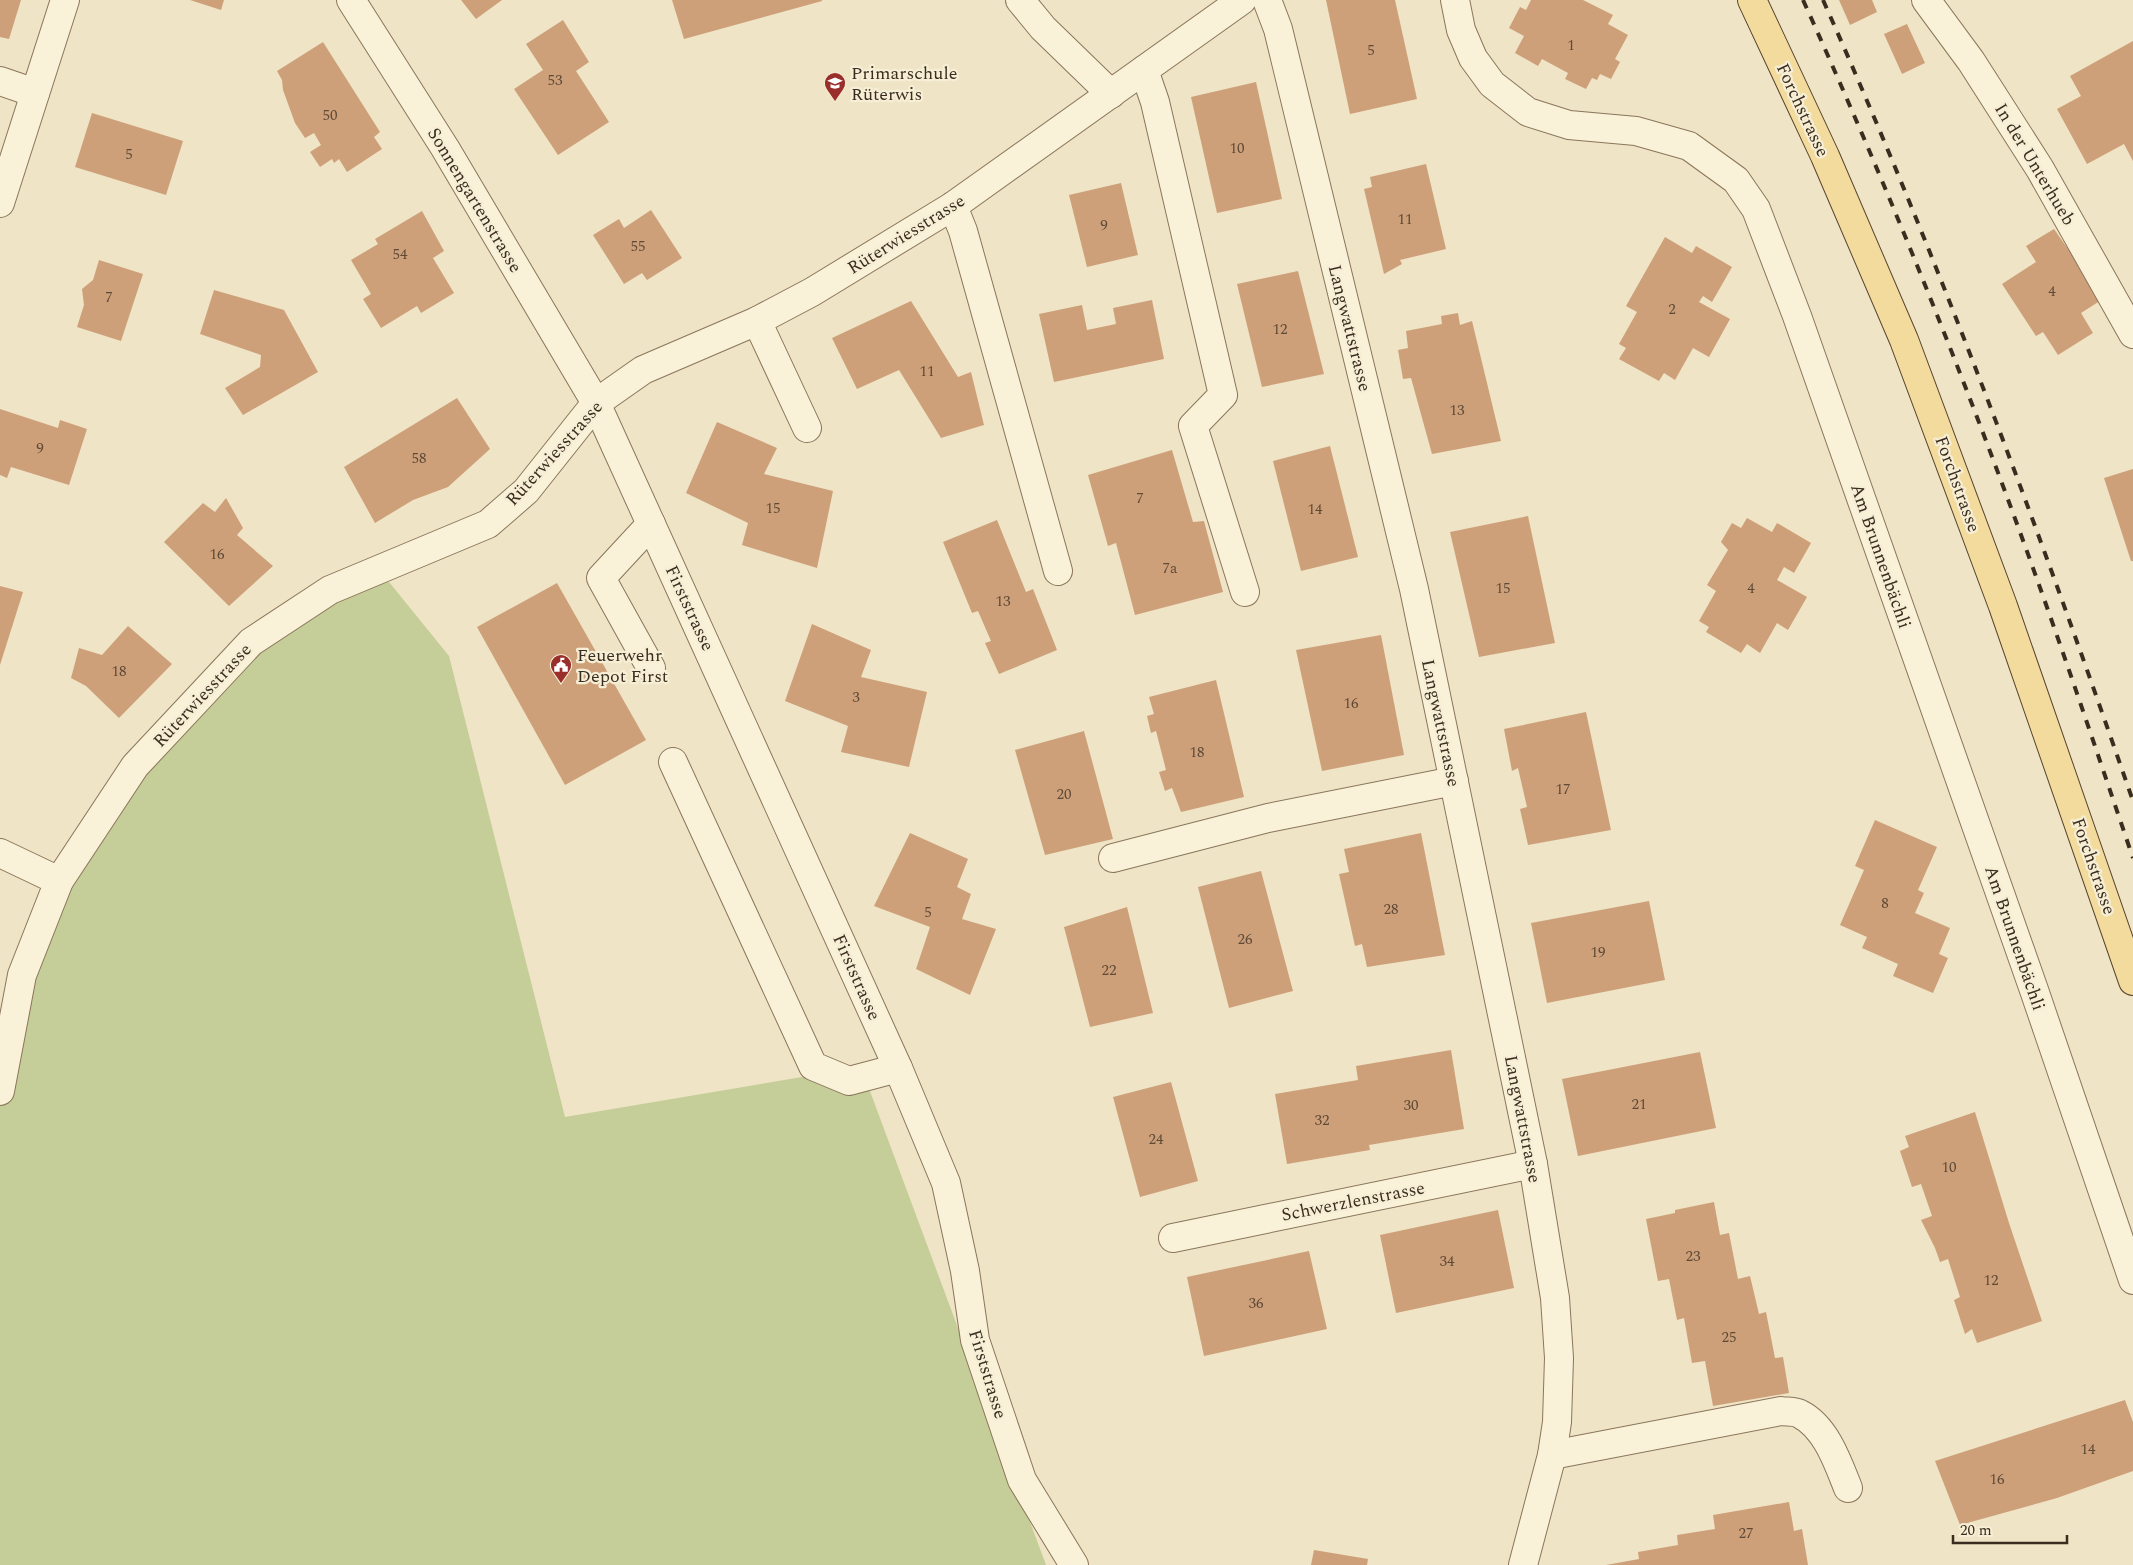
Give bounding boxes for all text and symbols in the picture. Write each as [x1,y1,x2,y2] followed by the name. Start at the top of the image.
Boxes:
[1567,34,1575,57] house number: 1
[1367,39,1375,62] house number: 5
[1769,59,1836,162] street label: Forchstrasse
[851,60,957,108] place label: Primarschule Rüterwis
[547,69,563,92] house number: 53
[823,71,847,102] school or university icon: Primarschule Rüterwis
[1987,98,2082,231] street label: In der Unterhueb
[322,104,338,127] house number: 50
[420,123,529,278] street label: Sonnengartenstrasse
[1229,137,1245,160] house number: 10
[125,143,133,166] house number: 5
[842,187,970,281] street label: Rüterwiesstrasse
[1397,208,1413,231] house number: 11
[1100,214,1108,237] house number: 9
[630,235,646,258] house number: 55
[392,243,408,266] house number: 54
[1321,262,1378,394] street label: Langwattstrasse
[2048,280,2056,303] house number: 4
[105,286,113,309] house number: 7
[1668,298,1676,321] house number: 2
[1272,318,1288,341] house number: 12
[919,360,935,383] house number: 11
[499,394,609,512] street label: Rüterwiesstrasse
[1449,399,1465,422] house number: 13
[1928,432,1987,536] street label: Forchstrasse
[36,437,44,460] house number: 9
[411,447,427,470] house number: 58
[1843,480,1918,632] street label: Am Brunnenbächli
[1136,487,1144,510] house number: 7
[765,497,781,520] house number: 15
[1307,498,1323,521] house number: 14
[209,543,225,566] house number: 16
[1163,557,1178,580] house number: 7a
[658,561,721,656] street label: Firststrasse
[1495,577,1511,600] house number: 15
[1747,577,1755,600] house number: 4
[995,590,1011,613] house number: 13
[147,637,258,754] street label: Rüterwiesstrasse
[577,642,668,690] place label: Feuerwehr Depot First
[549,653,573,684] public building icon: Feuerwehr Depot First
[1414,657,1467,789] street label: Langwattstrasse
[111,660,127,683] house number: 18
[852,686,860,709] house number: 3
[1343,692,1359,715] house number: 16
[1189,741,1205,764] house number: 18
[1555,778,1571,801] house number: 17
[1056,783,1072,806] house number: 20
[2064,814,2123,918] street label: Forchstrasse
[1977,862,2052,1014] street label: Am Brunnenbächli
[1881,892,1889,915] house number: 8
[1383,898,1399,921] house number: 28
[924,901,932,924] house number: 5
[1237,928,1253,951] house number: 26
[826,930,888,1025] street label: Firststrasse
[1590,941,1606,964] house number: 19
[1101,959,1117,982] house number: 22
[1497,1053,1548,1185] street label: Langwattstrasse
[1631,1093,1647,1116] house number: 21
[1403,1094,1419,1117] house number: 30
[1314,1109,1330,1132] house number: 32
[1148,1128,1164,1151] house number: 24
[1941,1156,1957,1179] house number: 10
[1279,1174,1427,1229] street label: Schwerzlenstrasse
[1685,1245,1701,1268] house number: 23
[1439,1250,1455,1273] house number: 34
[1983,1269,1999,1292] house number: 12
[1248,1292,1264,1315] house number: 36
[961,1326,1014,1422] street label: Firststrasse
[1721,1326,1737,1349] house number: 25
[2080,1438,2096,1461] house number: 14
[1989,1468,2005,1491] house number: 16
[1953,1512,2067,1544] scale bar
[1960,1519,1992,1542] text: 20 m
[1738,1522,1754,1545] house number: 27

